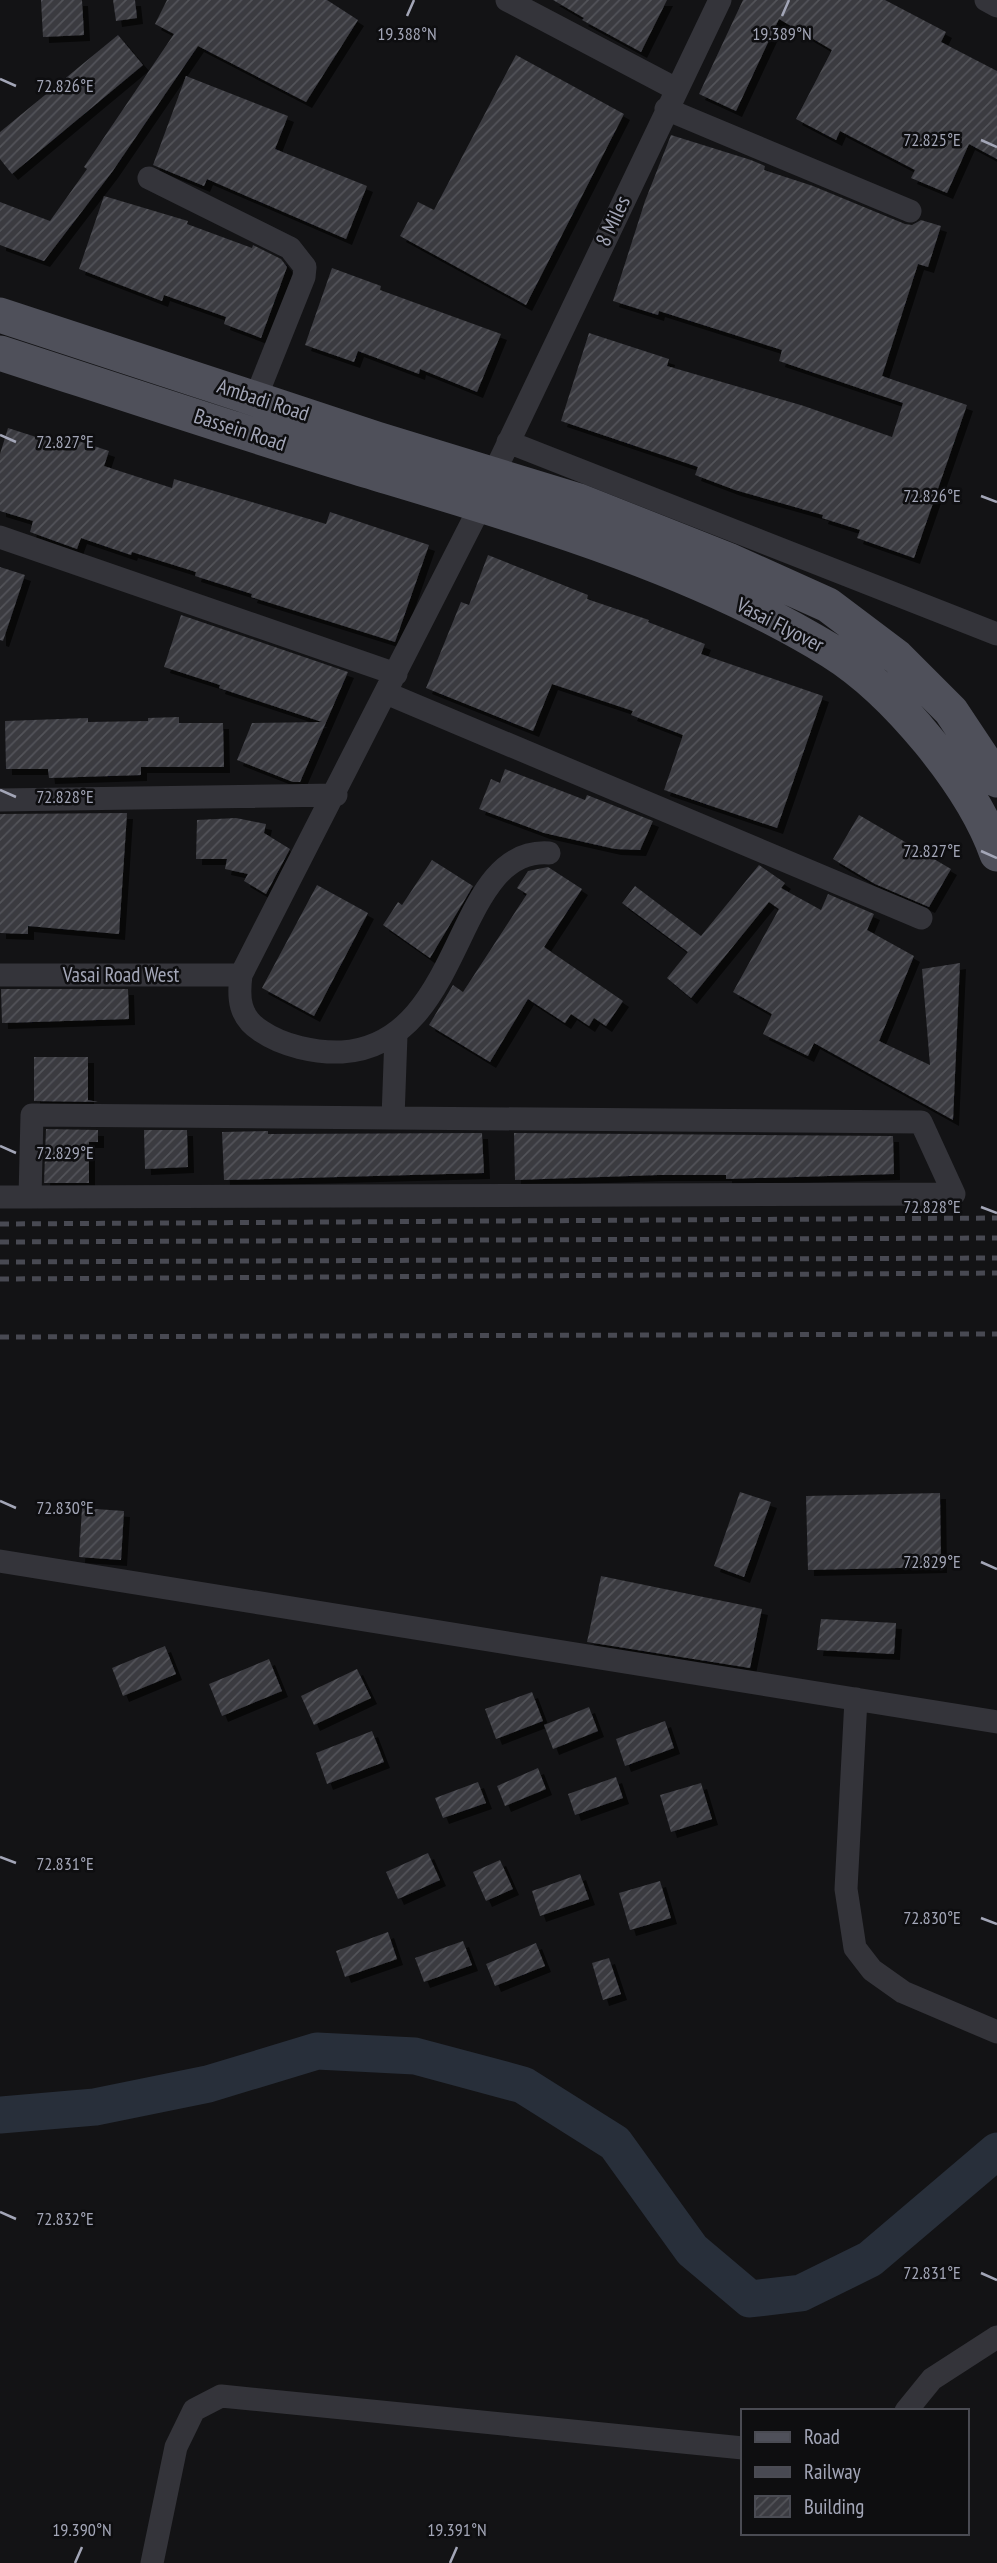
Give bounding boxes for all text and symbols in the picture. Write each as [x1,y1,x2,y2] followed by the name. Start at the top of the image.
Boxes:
[377,22,437,45] text: 19.388°N
[752,22,812,45] text: 19.389°N
[36,74,94,97] text: 72.826°E
[903,128,961,151] text: 72.825°E
[589,191,636,250] street label: 8 Miles
[214,372,313,427] street label: Ambadi Road
[191,402,290,457] street label: Bassein Road
[36,430,94,453] text: 72.827°E
[903,484,961,507] text: 72.826°E
[731,591,829,658] street label: Vasai Flyover
[36,785,94,808] text: 72.828°E
[903,839,961,862] text: 72.827°E
[62,961,180,988] street label: Vasai Road West
[36,1141,94,1164] text: 72.829°E
[903,1195,961,1218] text: 72.828°E
[36,1496,94,1519] text: 72.830°E
[903,1550,961,1573] text: 72.829°E
[36,1852,94,1875] text: 72.831°E
[903,1906,961,1929] text: 72.830°E
[36,2207,94,2230] text: 72.832°E
[903,2261,961,2284] text: 72.831°E
[741,2409,969,2535] legend
[804,2423,840,2450] text: Road
[804,2458,861,2485] text: Railway
[804,2493,864,2520] text: Building
[52,2518,112,2541] text: 19.390°N
[427,2518,487,2541] text: 19.391°N

